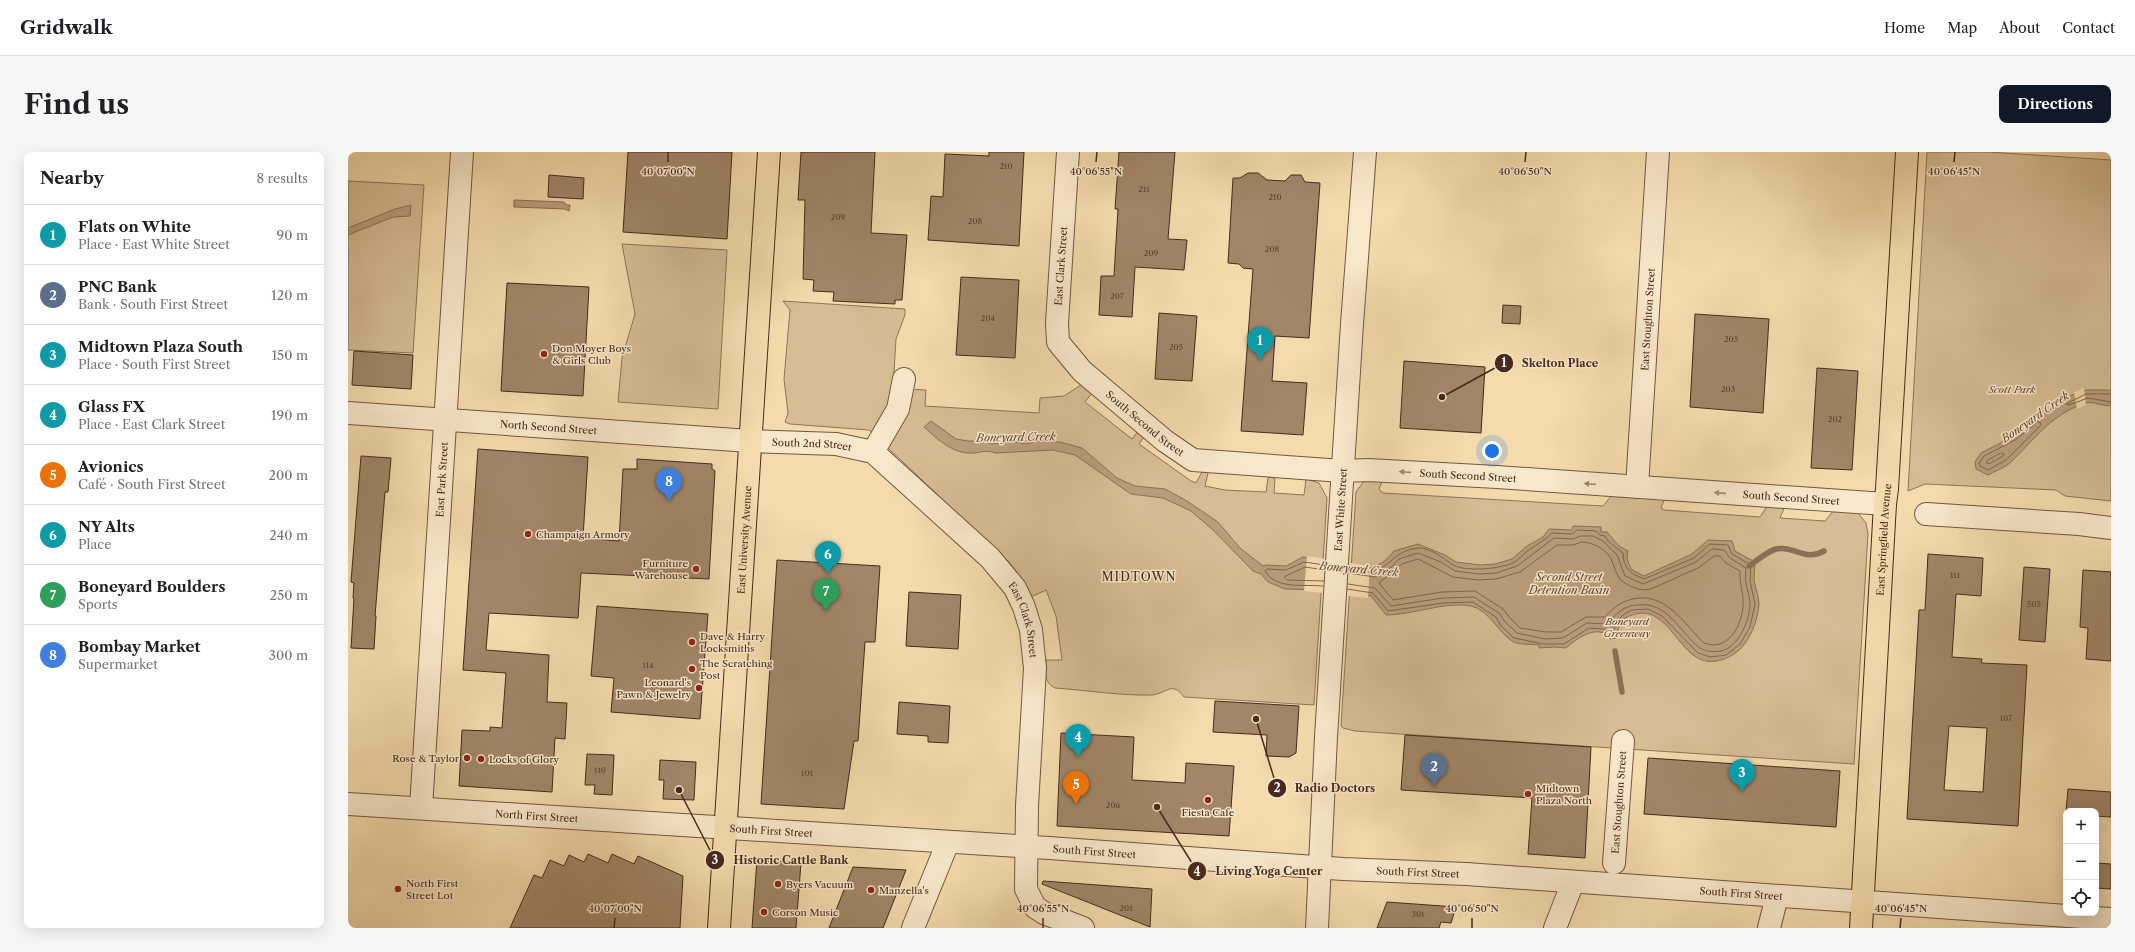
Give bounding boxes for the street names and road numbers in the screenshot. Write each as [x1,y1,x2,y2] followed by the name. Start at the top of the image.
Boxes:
[1052,225,1070,306] street label: East Clark Street
[1638,267,1657,371] street label: East Stoughton Street
[1103,388,1187,459] street label: South Second Street
[500,417,598,437] street label: North Second Street
[772,435,853,454] street label: South 2nd Street
[433,441,450,518] street label: East Park Street
[1419,466,1517,485] street label: South Second Street
[1331,467,1349,552] street label: East White Street
[1873,483,1894,596] street label: East Springfield Avenue
[734,485,754,594] street label: East University Avenue
[1742,488,1841,507] street label: South Second Street
[1006,579,1040,659] street label: East Clark Street
[1608,750,1629,854] street label: East Stoughton Street
[495,807,579,825] street label: North First Street
[729,821,814,840] street label: South First Street
[1052,842,1137,861] street label: South First Street
[1376,864,1460,880] street label: South First Street
[1699,884,1784,903] street label: South First Street

